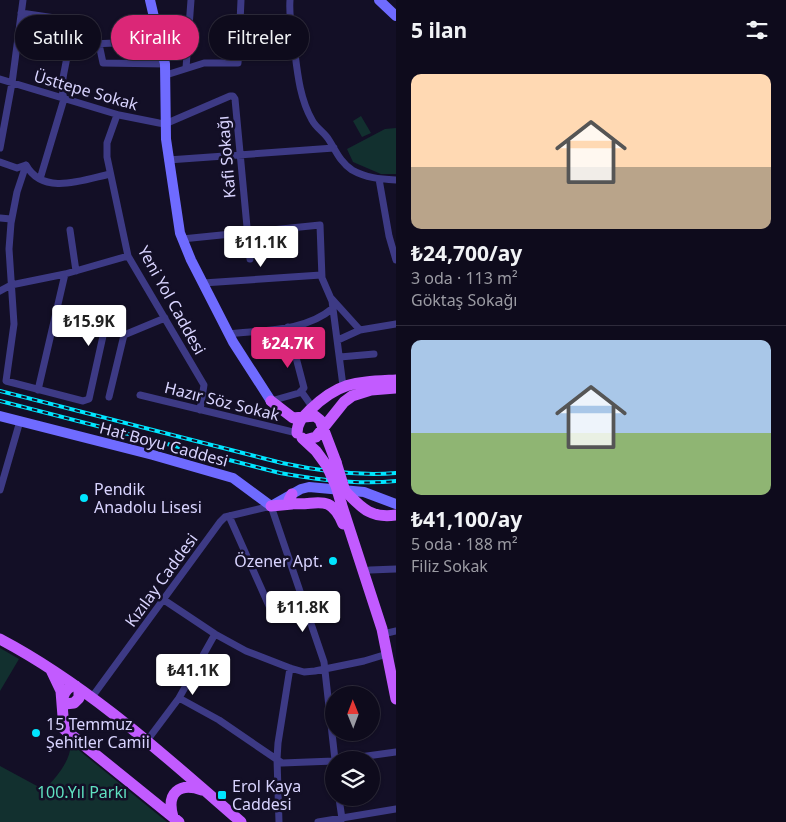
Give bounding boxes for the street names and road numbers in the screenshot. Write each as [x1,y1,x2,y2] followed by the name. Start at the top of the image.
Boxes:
[31,65,141,116] street label: Üsttepe Sokak
[211,115,241,199] street label: Kafi Sokağı
[133,242,211,358] street label: Yeni Yol Caddesi
[162,376,282,426] street label: Hazır Söz Sokak
[97,416,231,472] street label: Hat Boyu Caddesi
[120,529,202,631] street label: Kızılay Caddesi

